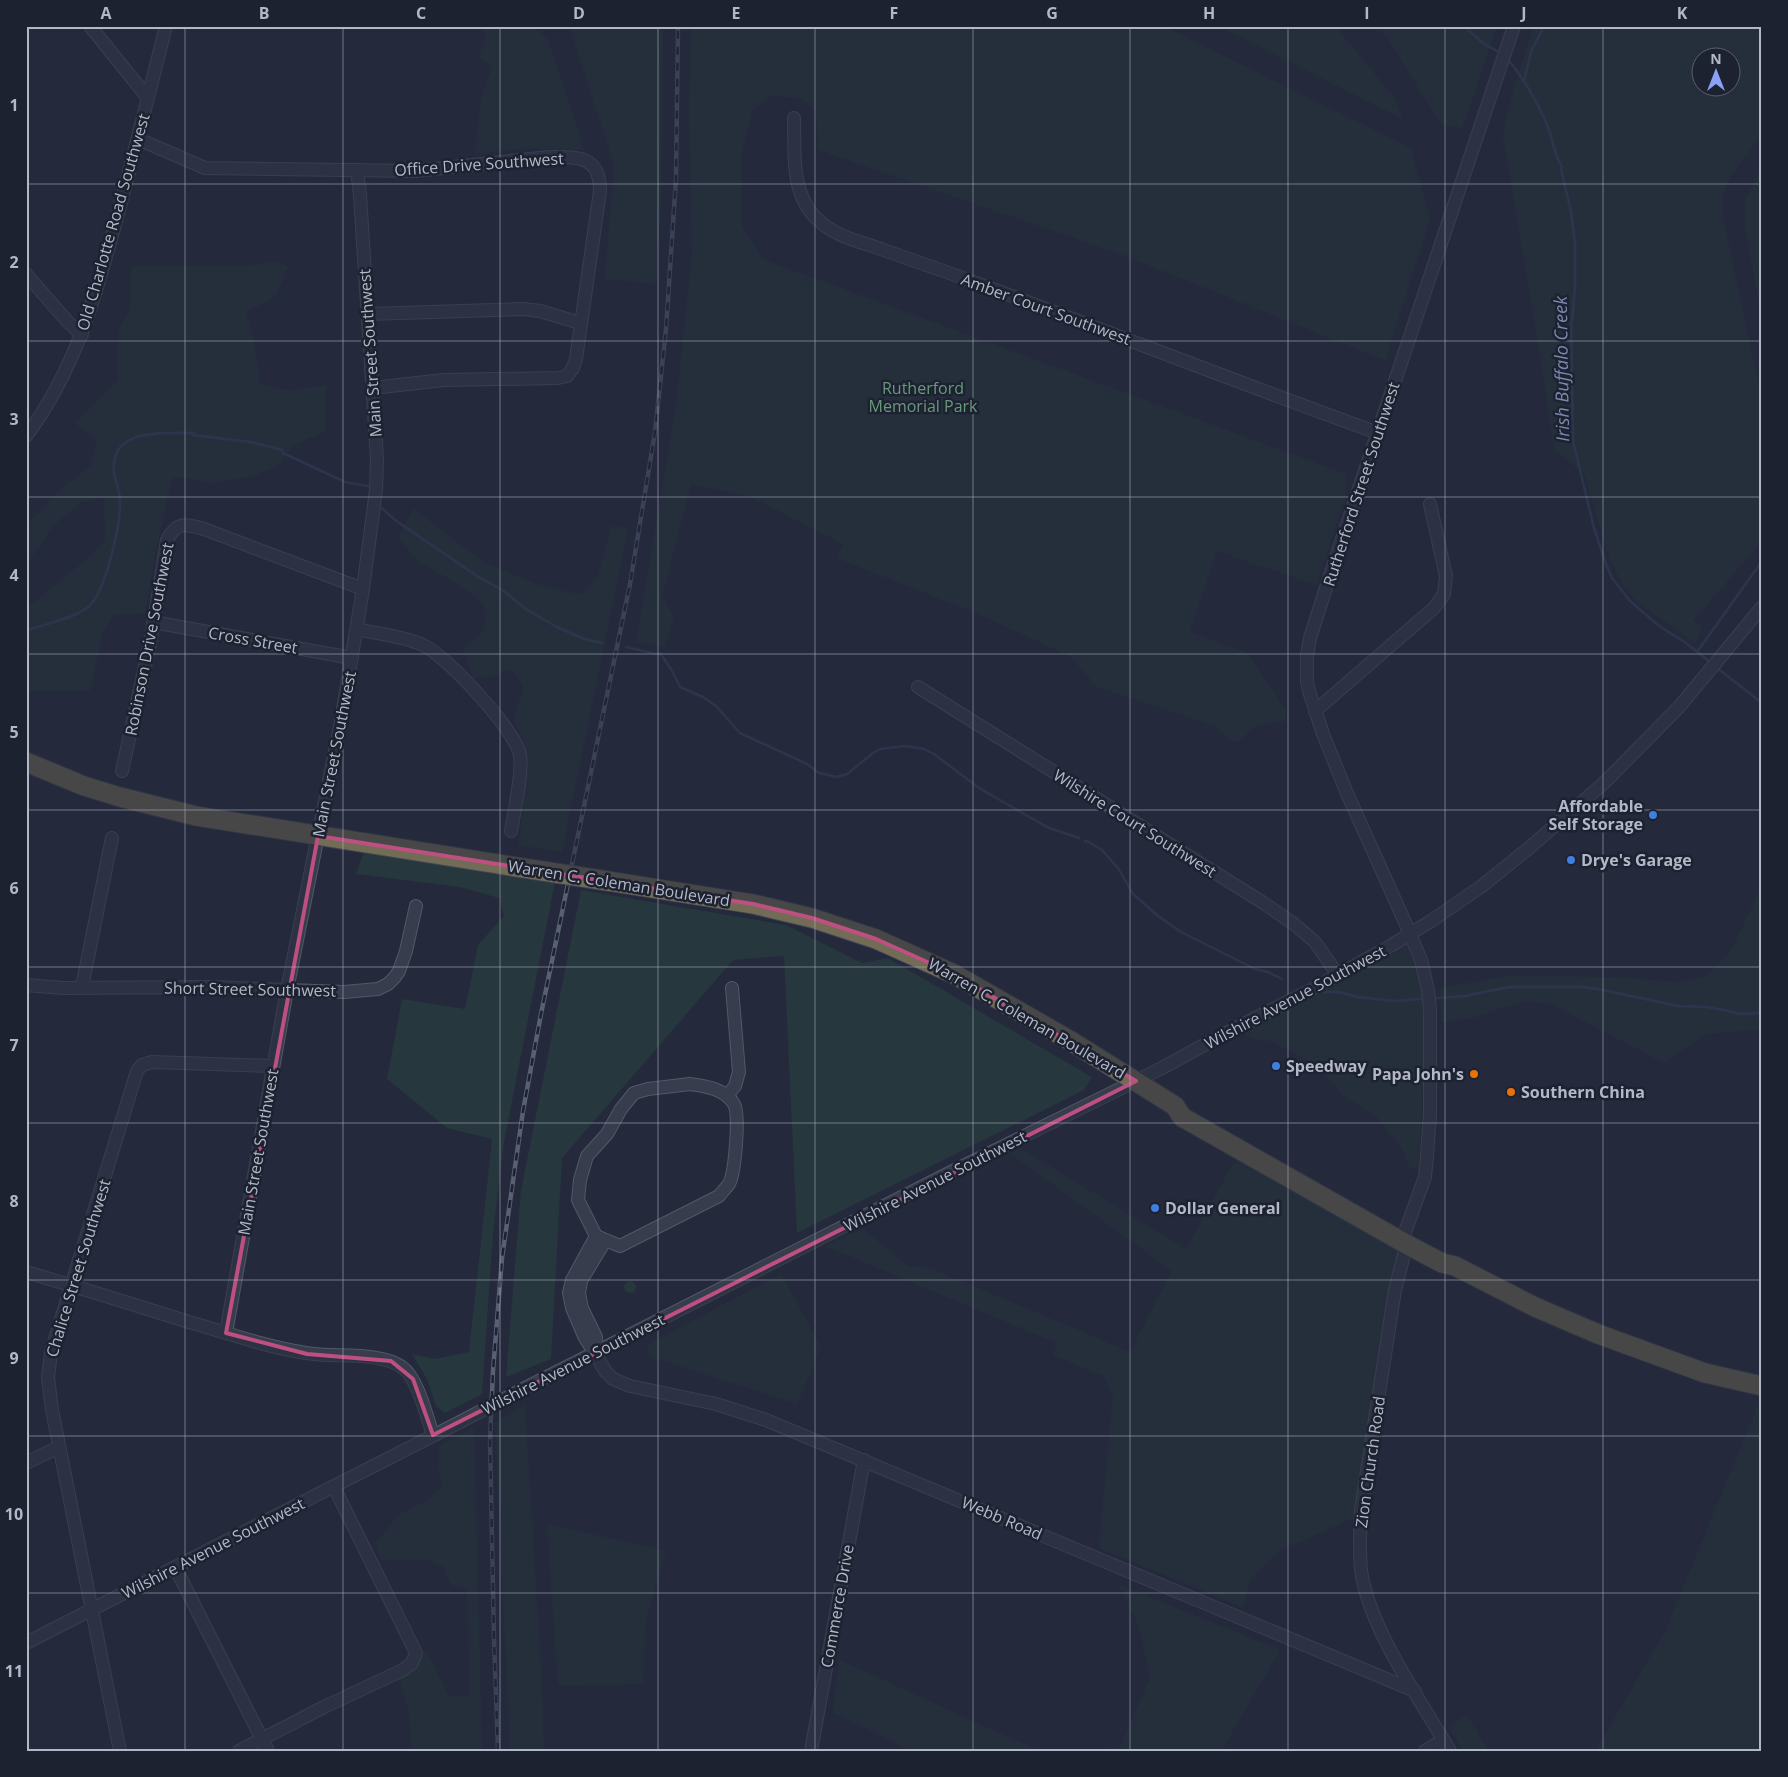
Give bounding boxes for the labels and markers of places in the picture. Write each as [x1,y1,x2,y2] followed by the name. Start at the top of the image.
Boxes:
[1548,795,1643,835] place label: Affordable Self Storage
[1647,809,1659,821] marker: Affordable Self Storage
[1581,849,1692,871] place label: Drye's Garage
[1565,854,1577,866] marker: Drye's Garage
[1286,1055,1367,1077] place label: Speedway
[1270,1060,1282,1072] marker: Speedway
[1372,1063,1464,1085] place label: Papa John's
[1468,1068,1480,1080] marker: Papa John's
[1521,1081,1645,1103] place label: Southern China
[1505,1086,1517,1098] marker: Southern China
[1165,1197,1280,1219] place label: Dollar General
[1149,1202,1161,1214] marker: Dollar General

